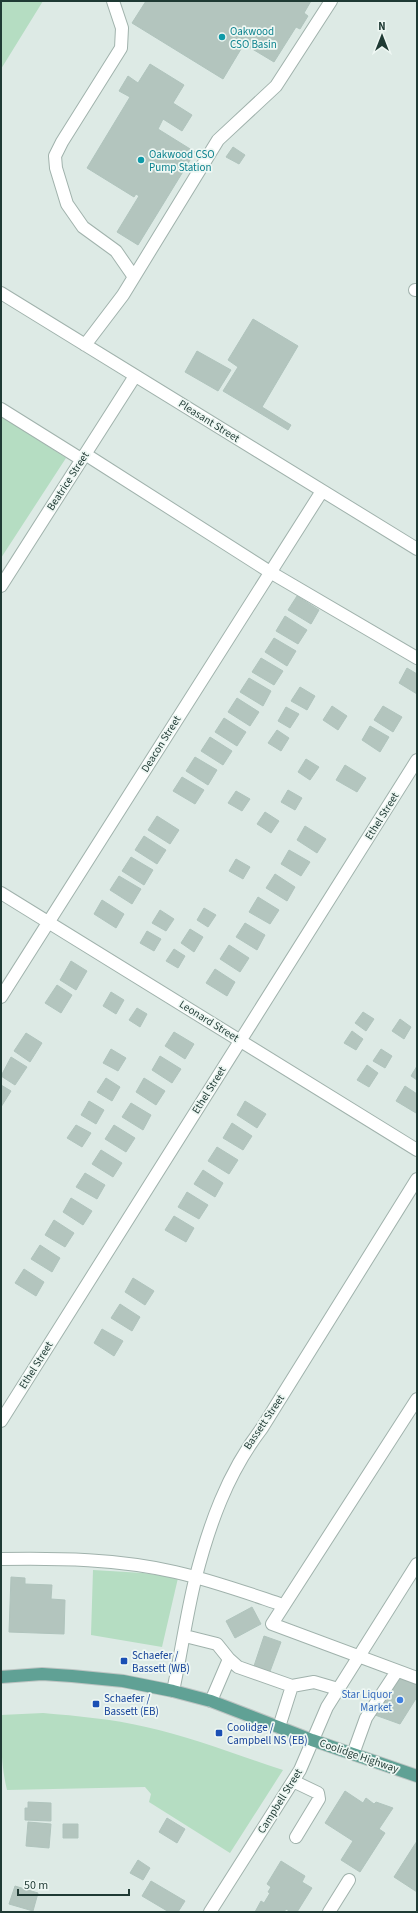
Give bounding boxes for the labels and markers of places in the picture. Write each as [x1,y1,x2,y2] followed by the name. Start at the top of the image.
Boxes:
[230,24,277,52] place label: Oakwood CSO Basin
[217,32,227,42] marker: Oakwood CSO Basin
[149,147,215,175] place label: Oakwood CSO Pump Station
[136,155,146,165] marker: Oakwood CSO Pump Station
[132,1648,190,1676] place label: Schaefer / Bassett (WB)
[119,1656,129,1666] marker: Schaefer / Bassett (WB)
[341,1687,392,1715] place label: Star Liquor Market
[104,1691,159,1719] place label: Schaefer / Bassett (EB)
[395,1695,405,1705] marker: Star Liquor Market
[91,1699,101,1709] marker: Schaefer / Bassett (EB)
[227,1720,308,1748] place label: Coolidge / Campbell NS (EB)
[214,1728,224,1738] marker: Coolidge / Campbell NS (EB)

